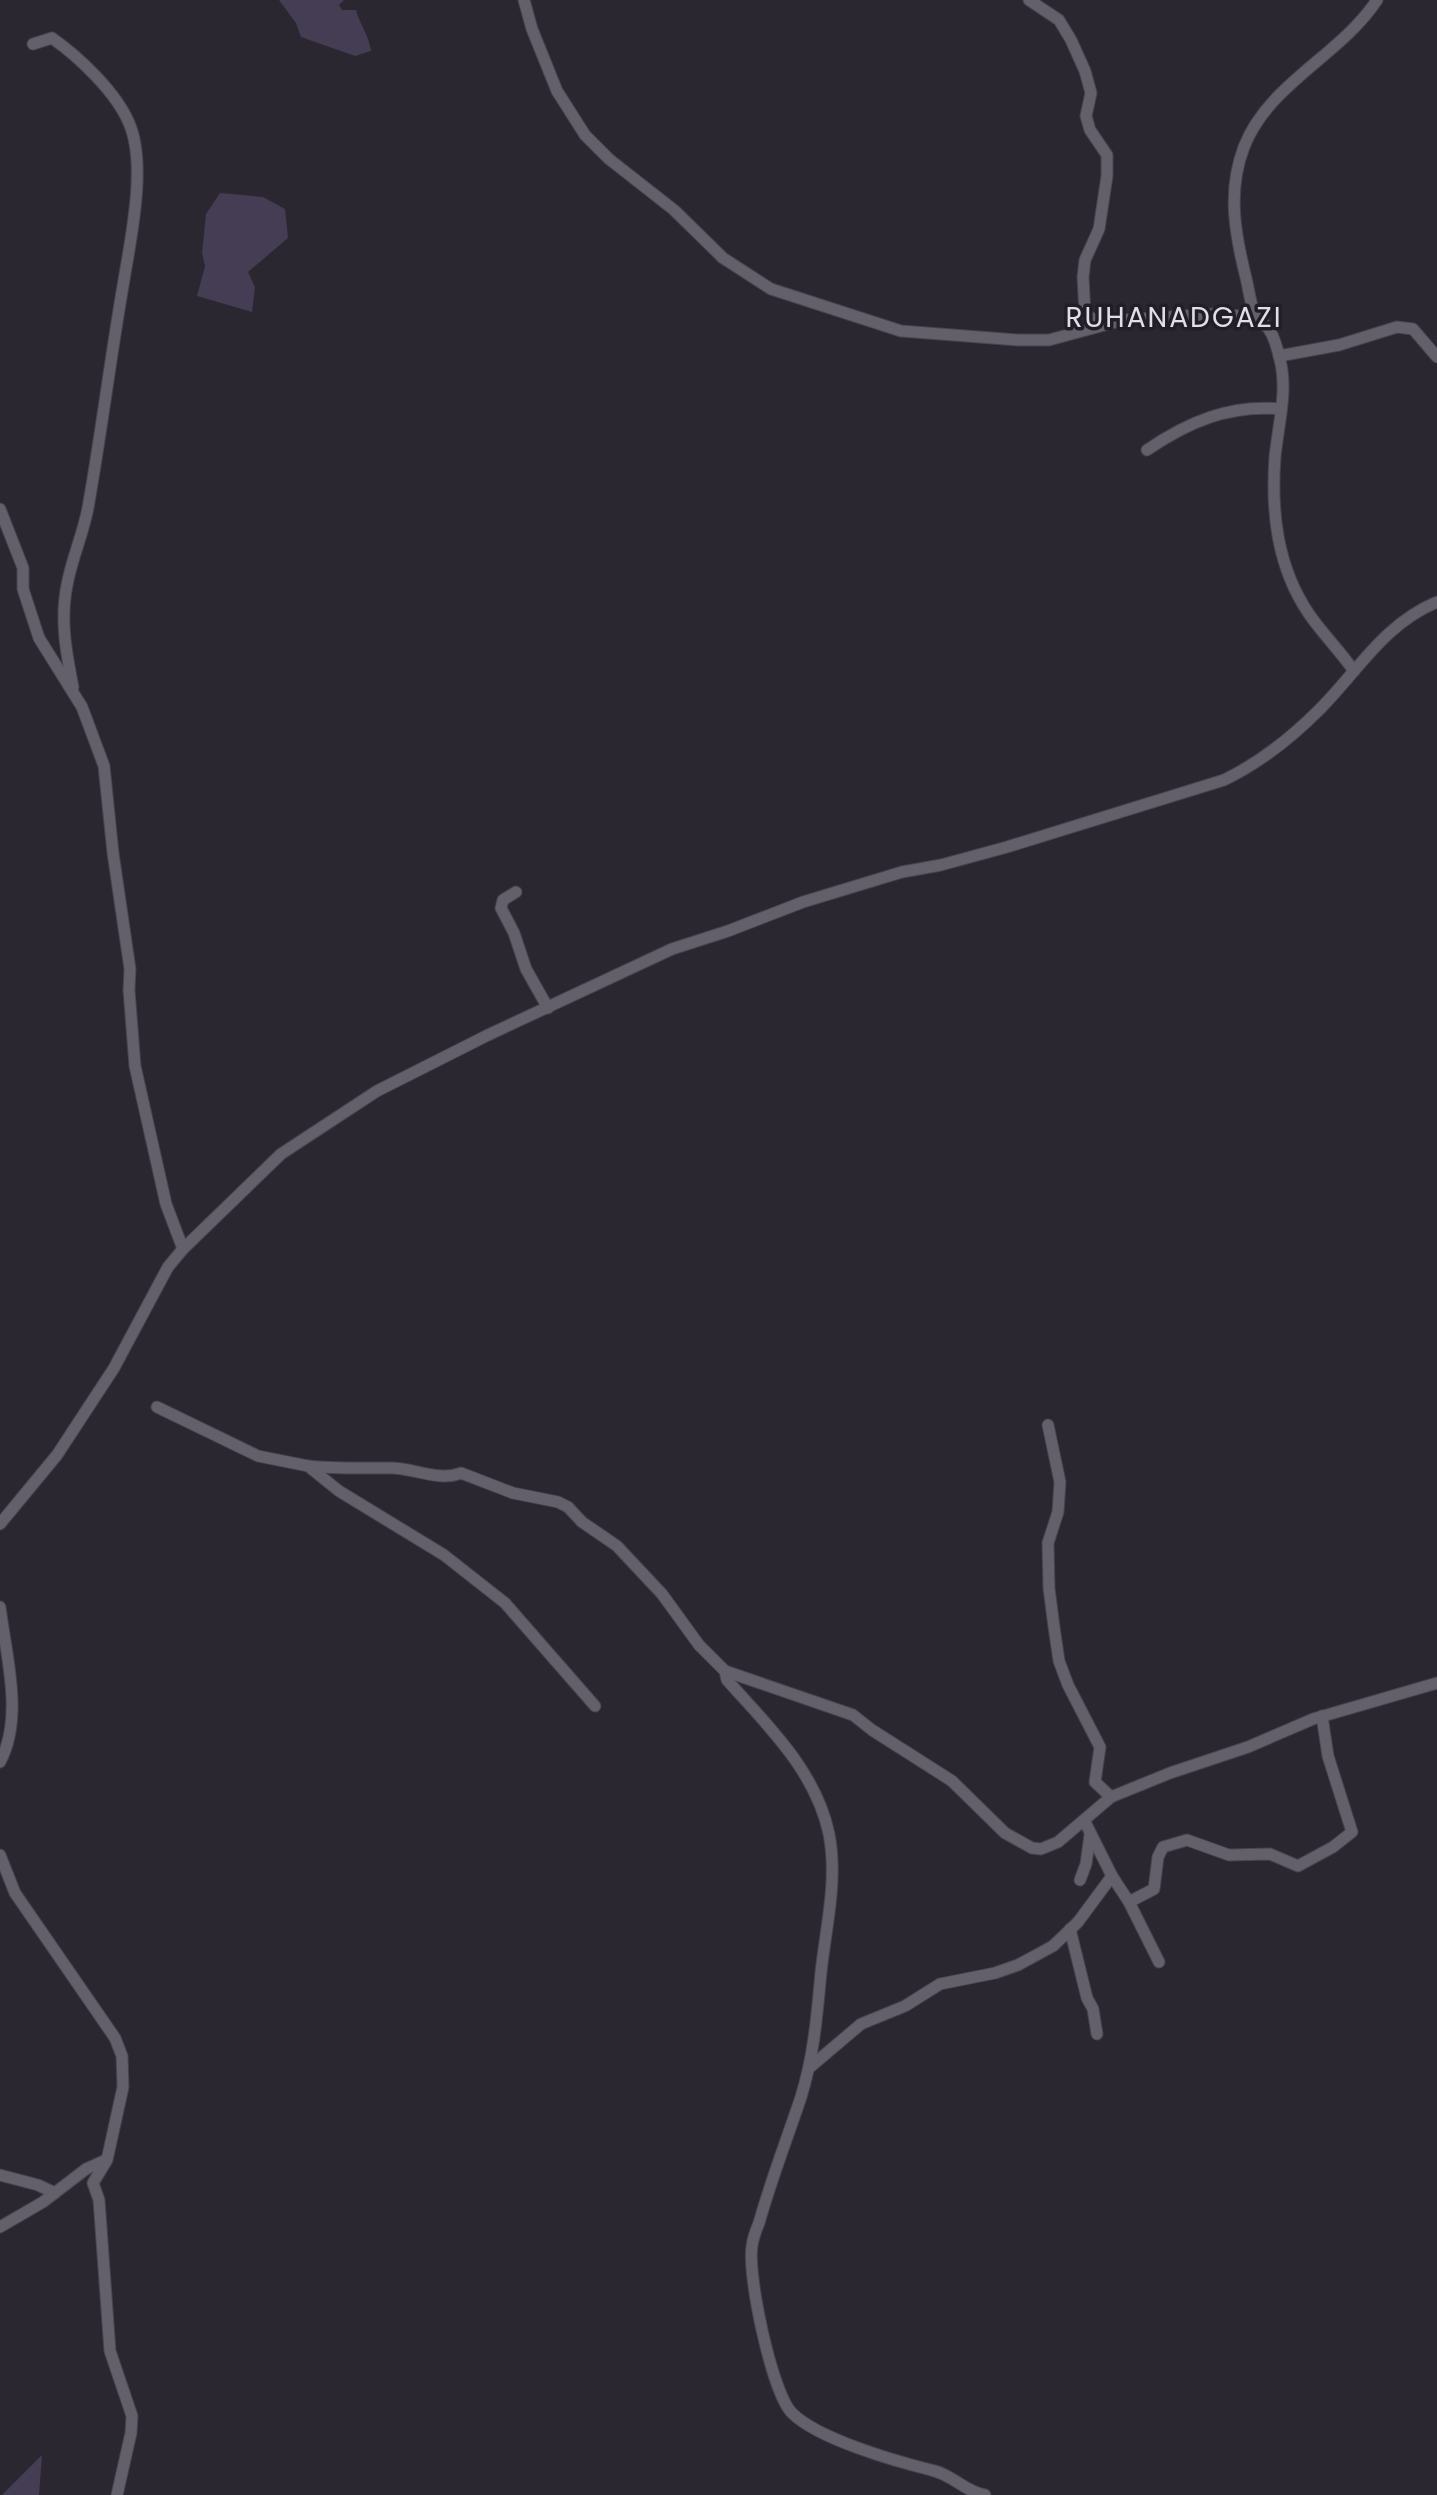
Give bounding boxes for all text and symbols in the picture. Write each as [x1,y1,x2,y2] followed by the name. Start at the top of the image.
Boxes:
[1065,298,1283,337] district label: RUHANADGAZI

